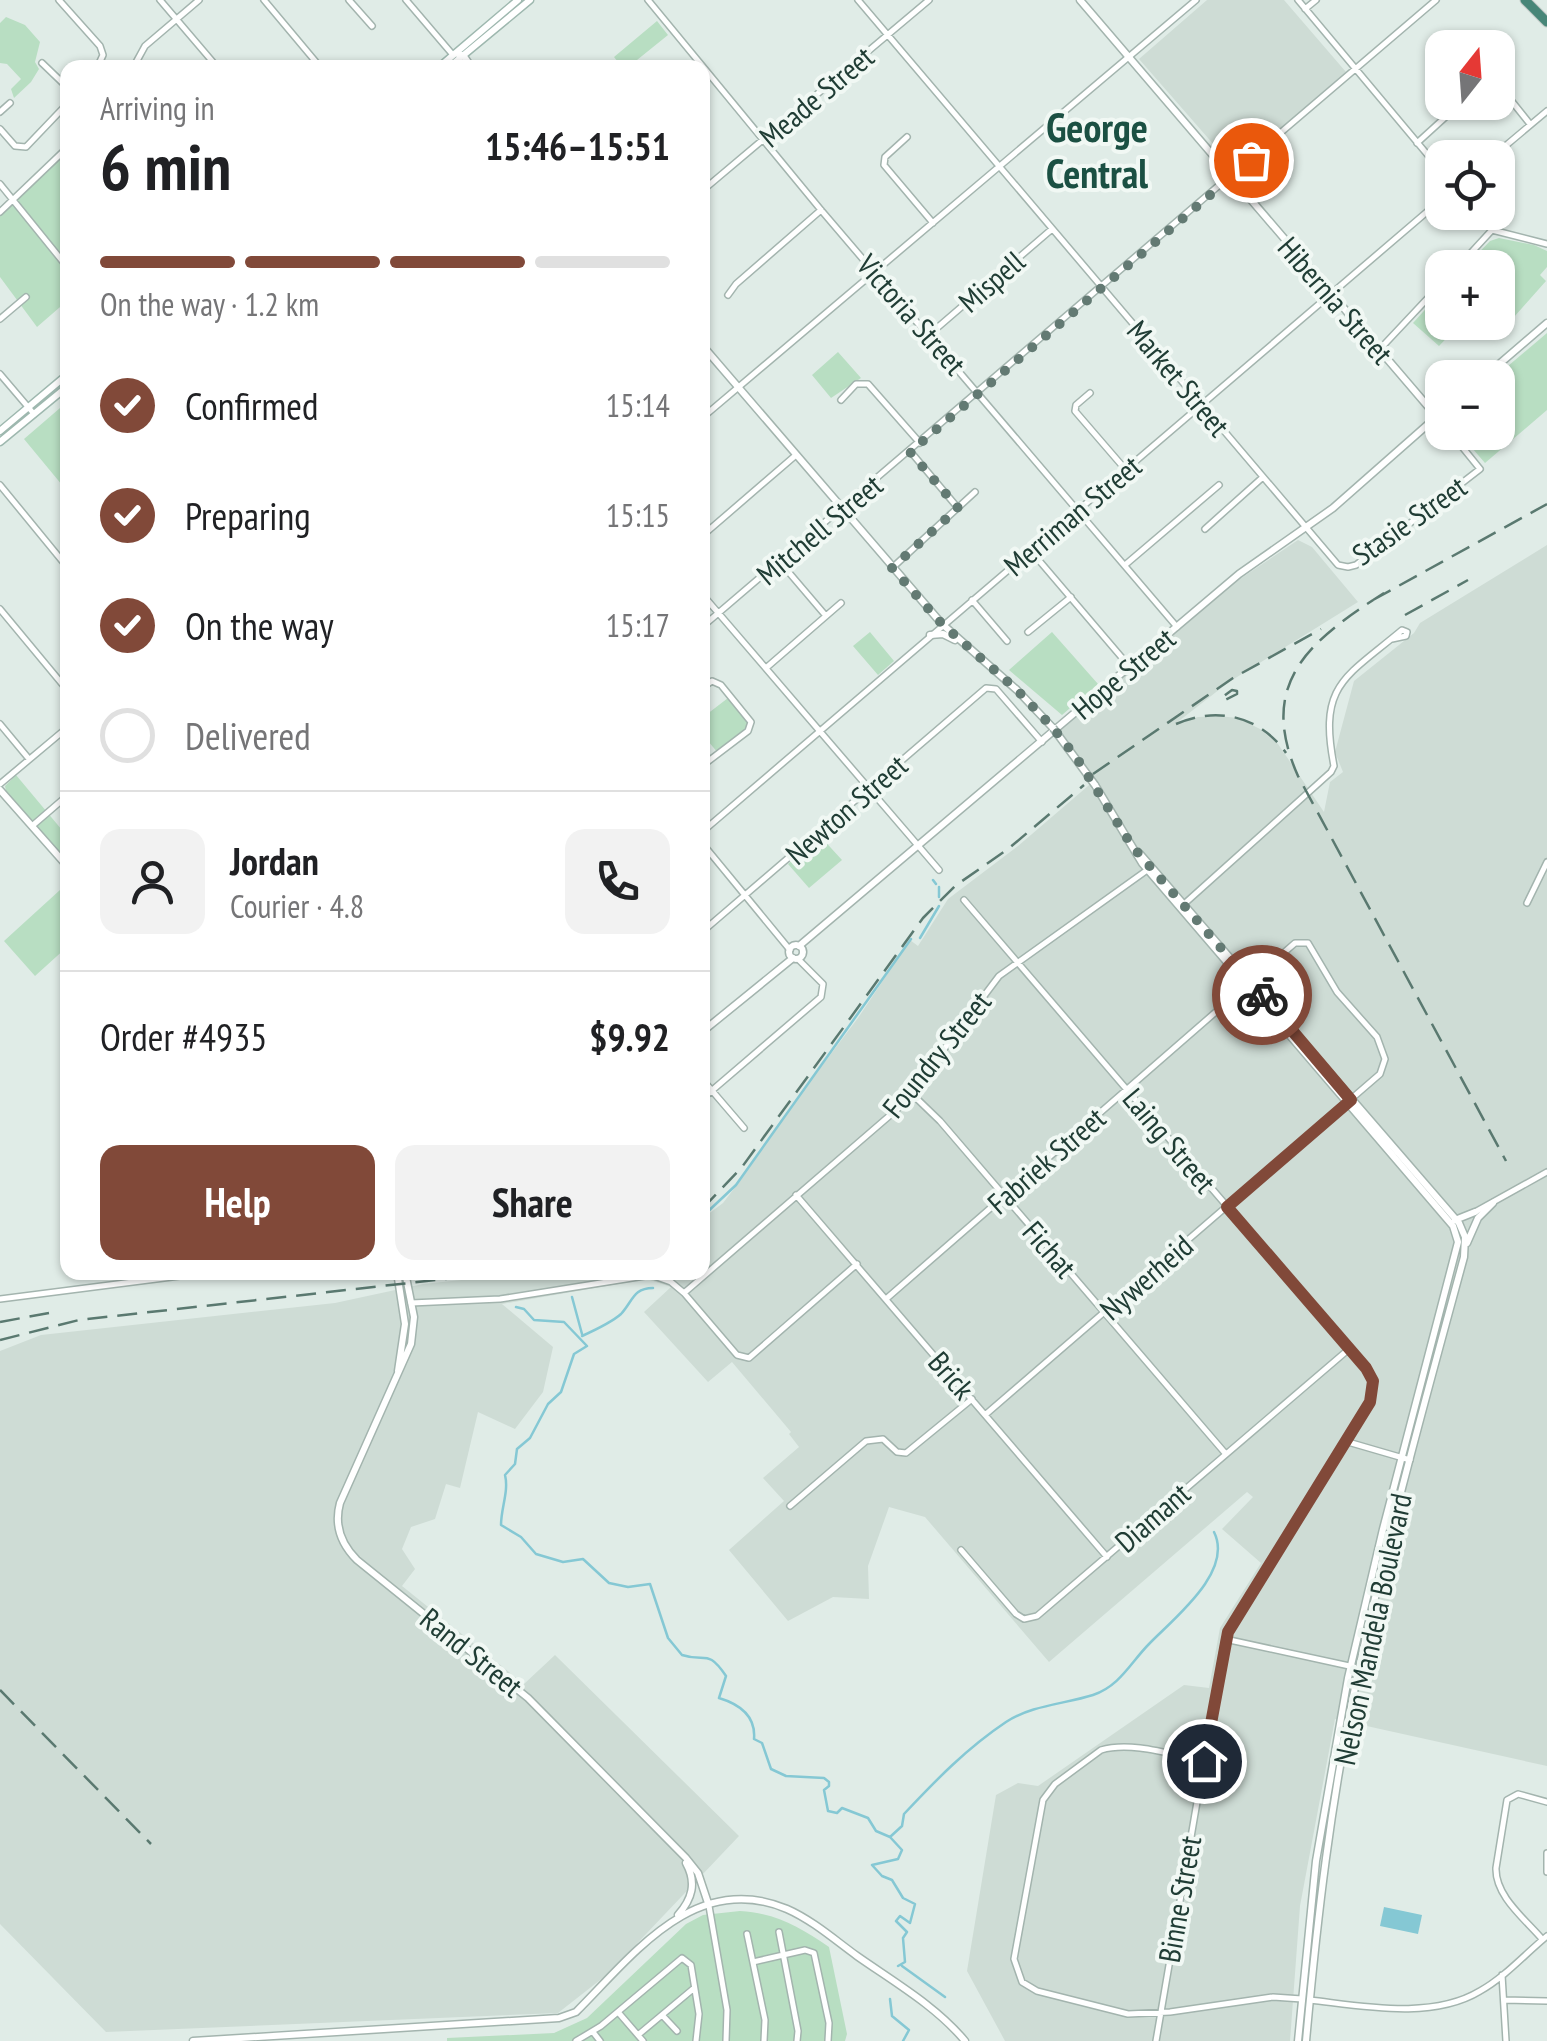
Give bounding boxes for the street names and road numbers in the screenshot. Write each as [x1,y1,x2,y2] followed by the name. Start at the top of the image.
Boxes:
[751,36,882,155] street label: Meade Street
[1270,228,1402,372] street label: Hibernia Street
[950,242,1032,320] street label: Mispell
[848,245,976,383] street label: Victoria Street
[1119,312,1239,445] street label: Market Street
[995,446,1149,584] street label: Merriman Street
[748,465,890,593] street label: Mitchell Street
[1344,466,1474,573] street label: Stasie Street
[1063,618,1183,727] street label: Hope Street
[777,745,915,872] street label: Newton Street
[873,982,999,1125] street label: Foundry Street
[1115,1080,1226,1201] street label: Laing Street
[979,1098,1114,1222] street label: Fabriek Street
[1015,1212,1086,1286] street label: Fichat
[1091,1226,1201,1328] street label: Nywerheid
[920,1343,984,1407] street label: Brick
[1106,1473,1198,1560] street label: Diamant
[1324,1489,1420,1769] street label: Nelson Mandela Boulevard
[413,1599,532,1706] street label: Rand Street
[1149,1832,1209,1965] street label: Binne Street

